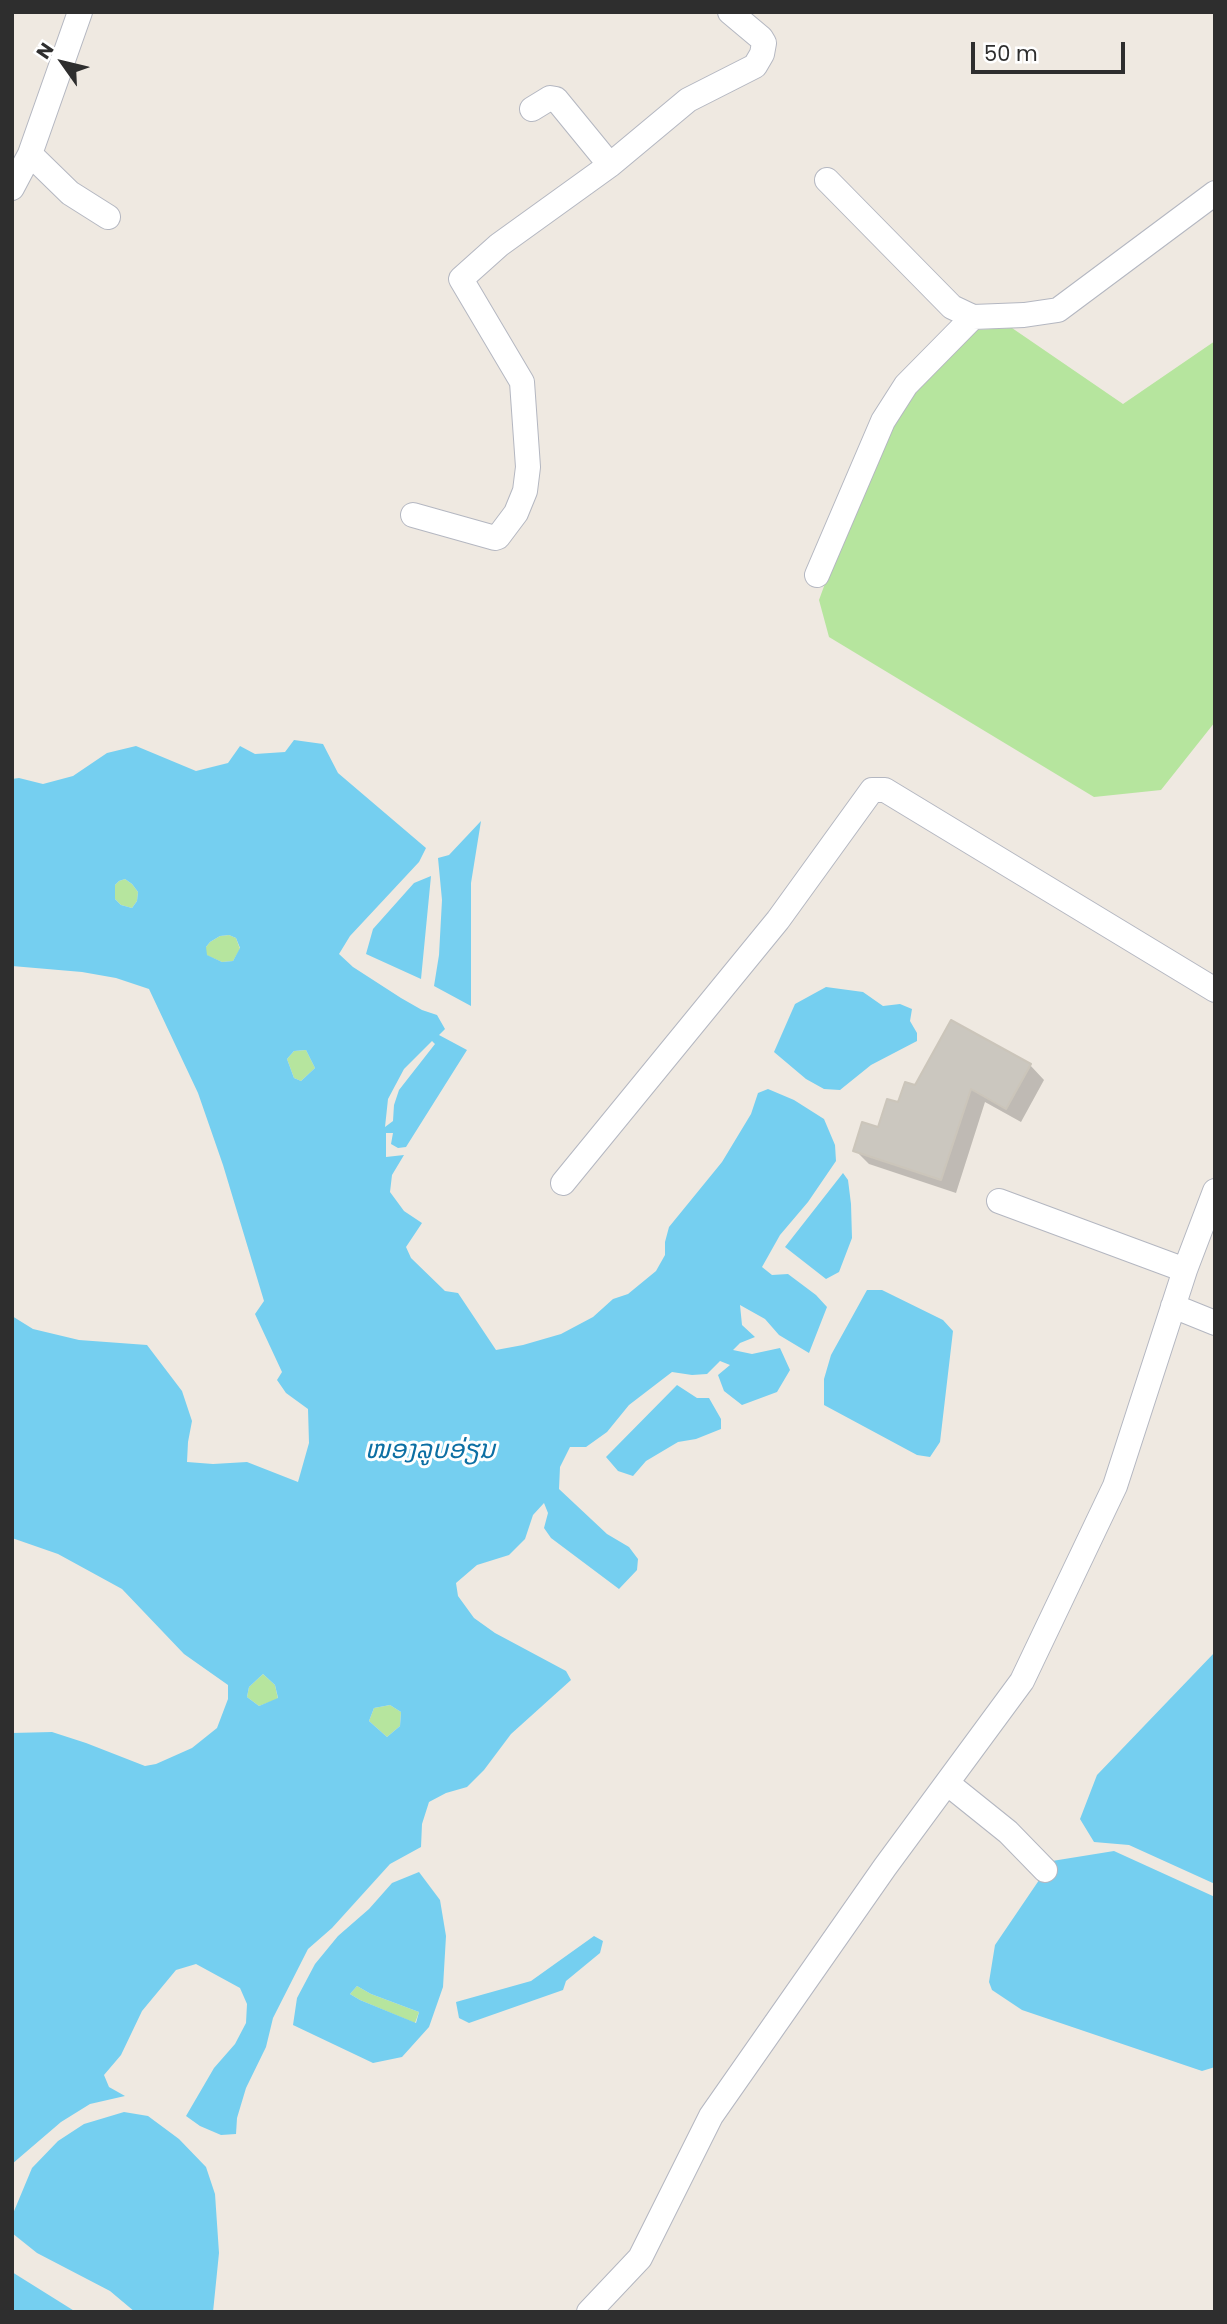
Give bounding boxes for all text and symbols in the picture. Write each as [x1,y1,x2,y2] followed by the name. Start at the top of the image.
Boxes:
[28,28,98,98] north arrow
[975,28,1129,72] scale bar
[30,38,60,64] text: N
[984,39,1038,68] text: 50 m
[365,1435,495,1467] water label: ໜອງລູບອ່ຽນ

